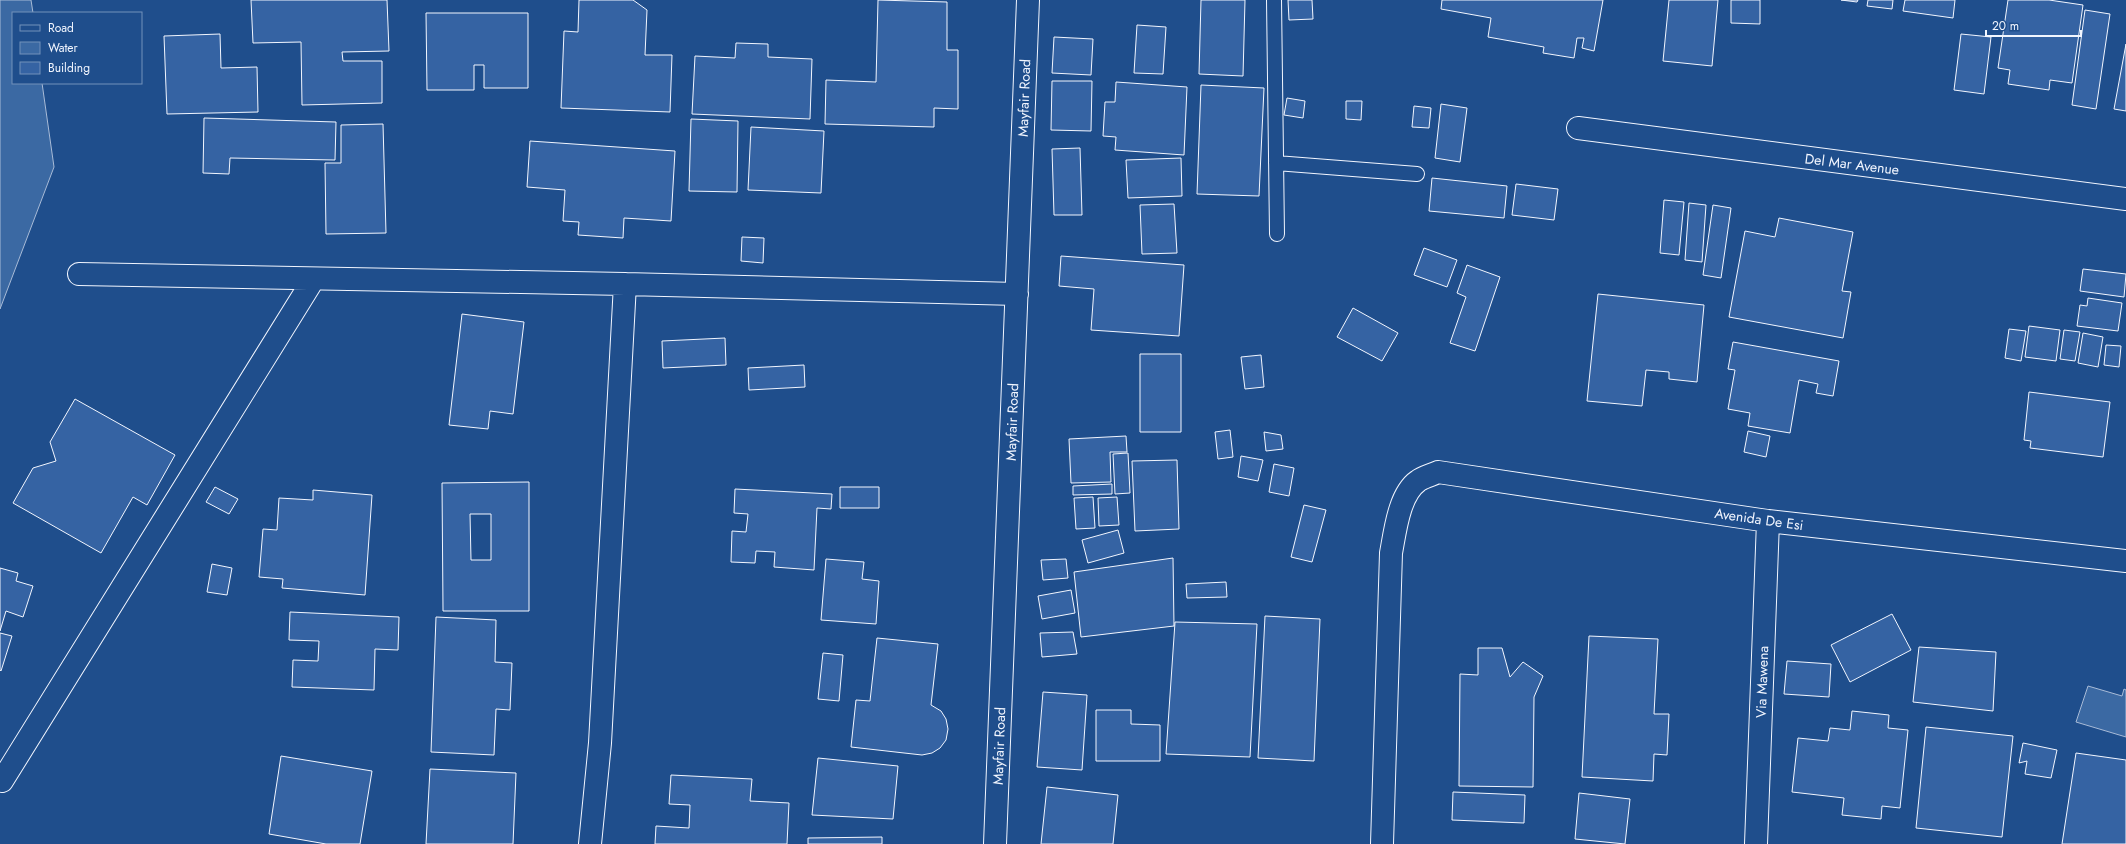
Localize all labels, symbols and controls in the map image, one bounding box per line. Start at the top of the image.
legend [12,12,142,84]
scale bar [1986,12,2081,38]
text: 20 m [1992,17,2019,35]
text: Road [48,19,74,37]
text: Water [48,39,79,57]
text: Building [48,59,90,77]
street label: Mayfair Road [1013,59,1035,137]
street label: Del Mar Avenue [1804,148,1900,180]
street label: Mayfair Road [1001,383,1023,461]
street label: Avenida De Esi [1713,503,1805,535]
street label: Via Mawena [1751,645,1773,719]
street label: Mayfair Road [988,707,1010,785]

